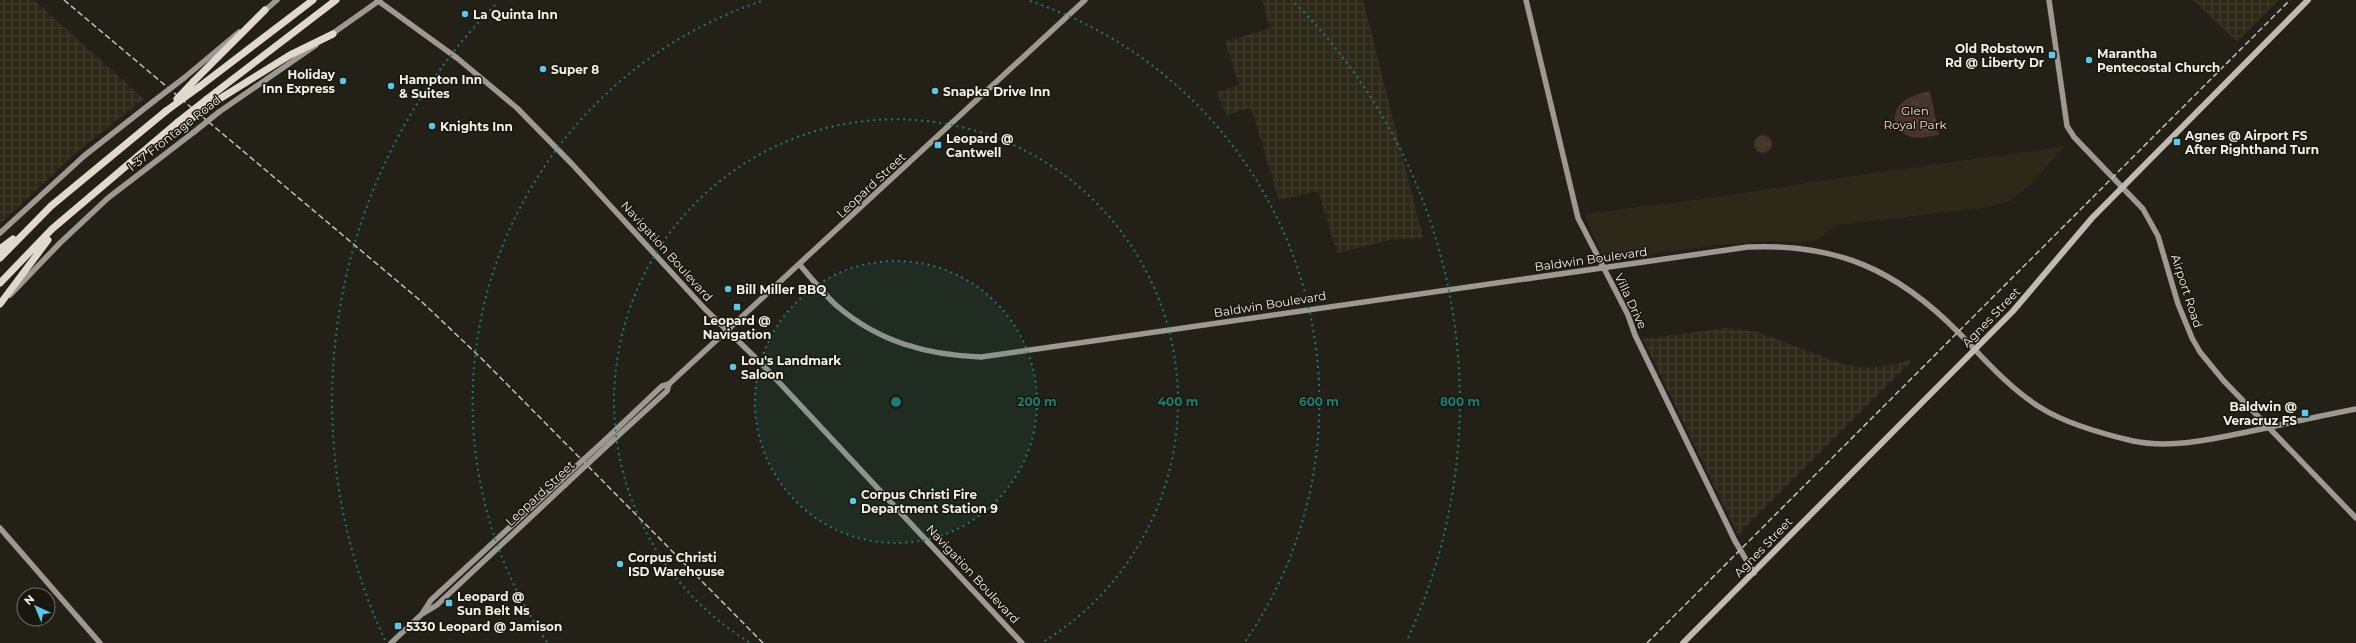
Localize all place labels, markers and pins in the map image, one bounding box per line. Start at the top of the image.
place label: La Quinta Inn [473,7,558,22]
marker: La Quinta Inn [460,9,470,19]
place label: Old Robstown Rd @ Liberty Dr [1945,41,2044,70]
place label: Marantha Pentecostal Church [2097,46,2220,75]
marker: Old Robstown Rd @ Liberty Dr [2047,50,2057,60]
marker: Marantha Pentecostal Church [2084,55,2094,65]
place label: Super 8 [551,62,599,77]
marker: Super 8 [538,64,548,74]
place label: Holiday Inn Express [262,67,336,96]
place label: Hampton Inn & Suites [399,72,482,101]
marker: Holiday Inn Express [338,76,348,86]
marker: Hampton Inn & Suites [386,81,396,91]
place label: Snapka Drive Inn [943,84,1050,99]
marker: Snapka Drive Inn [930,86,940,96]
place label: Knights Inn [440,119,513,134]
marker: Knights Inn [427,121,437,131]
place label: Agnes @ Airport FS After Righthand Turn [2184,128,2319,157]
place label: Leopard @ Cantwell [946,131,1013,160]
marker: Agnes @ Airport FS After Righthand Turn [2172,137,2182,147]
marker: Leopard @ Cantwell [933,140,943,150]
place label: Bill Miller BBQ [736,282,827,297]
marker: Bill Miller BBQ [723,284,733,294]
marker: Leopard @ Navigation [732,302,742,312]
place label: Leopard @ Navigation [703,313,771,342]
place label: Lou's Landmark Saloon [741,353,841,382]
marker: Lou's Landmark Saloon [728,362,738,372]
centre of rings [889,395,903,409]
place label: Baldwin @ Veracruz FS [2222,399,2297,428]
marker: Baldwin @ Veracruz FS [2300,408,2310,418]
place label: Corpus Christi Fire Department Station 9 [861,487,998,516]
marker: Corpus Christi Fire Department Station 9 [848,496,858,506]
place label: Corpus Christi ISD Warehouse [628,550,725,579]
marker: Corpus Christi ISD Warehouse [615,559,625,569]
place label: Leopard @ Sun Belt Ns [457,589,530,618]
marker: Leopard @ Sun Belt Ns [444,598,454,608]
place label: 5330 Leopard @ Jamison [406,619,562,634]
marker: 5330 Leopard @ Jamison [393,621,403,631]

